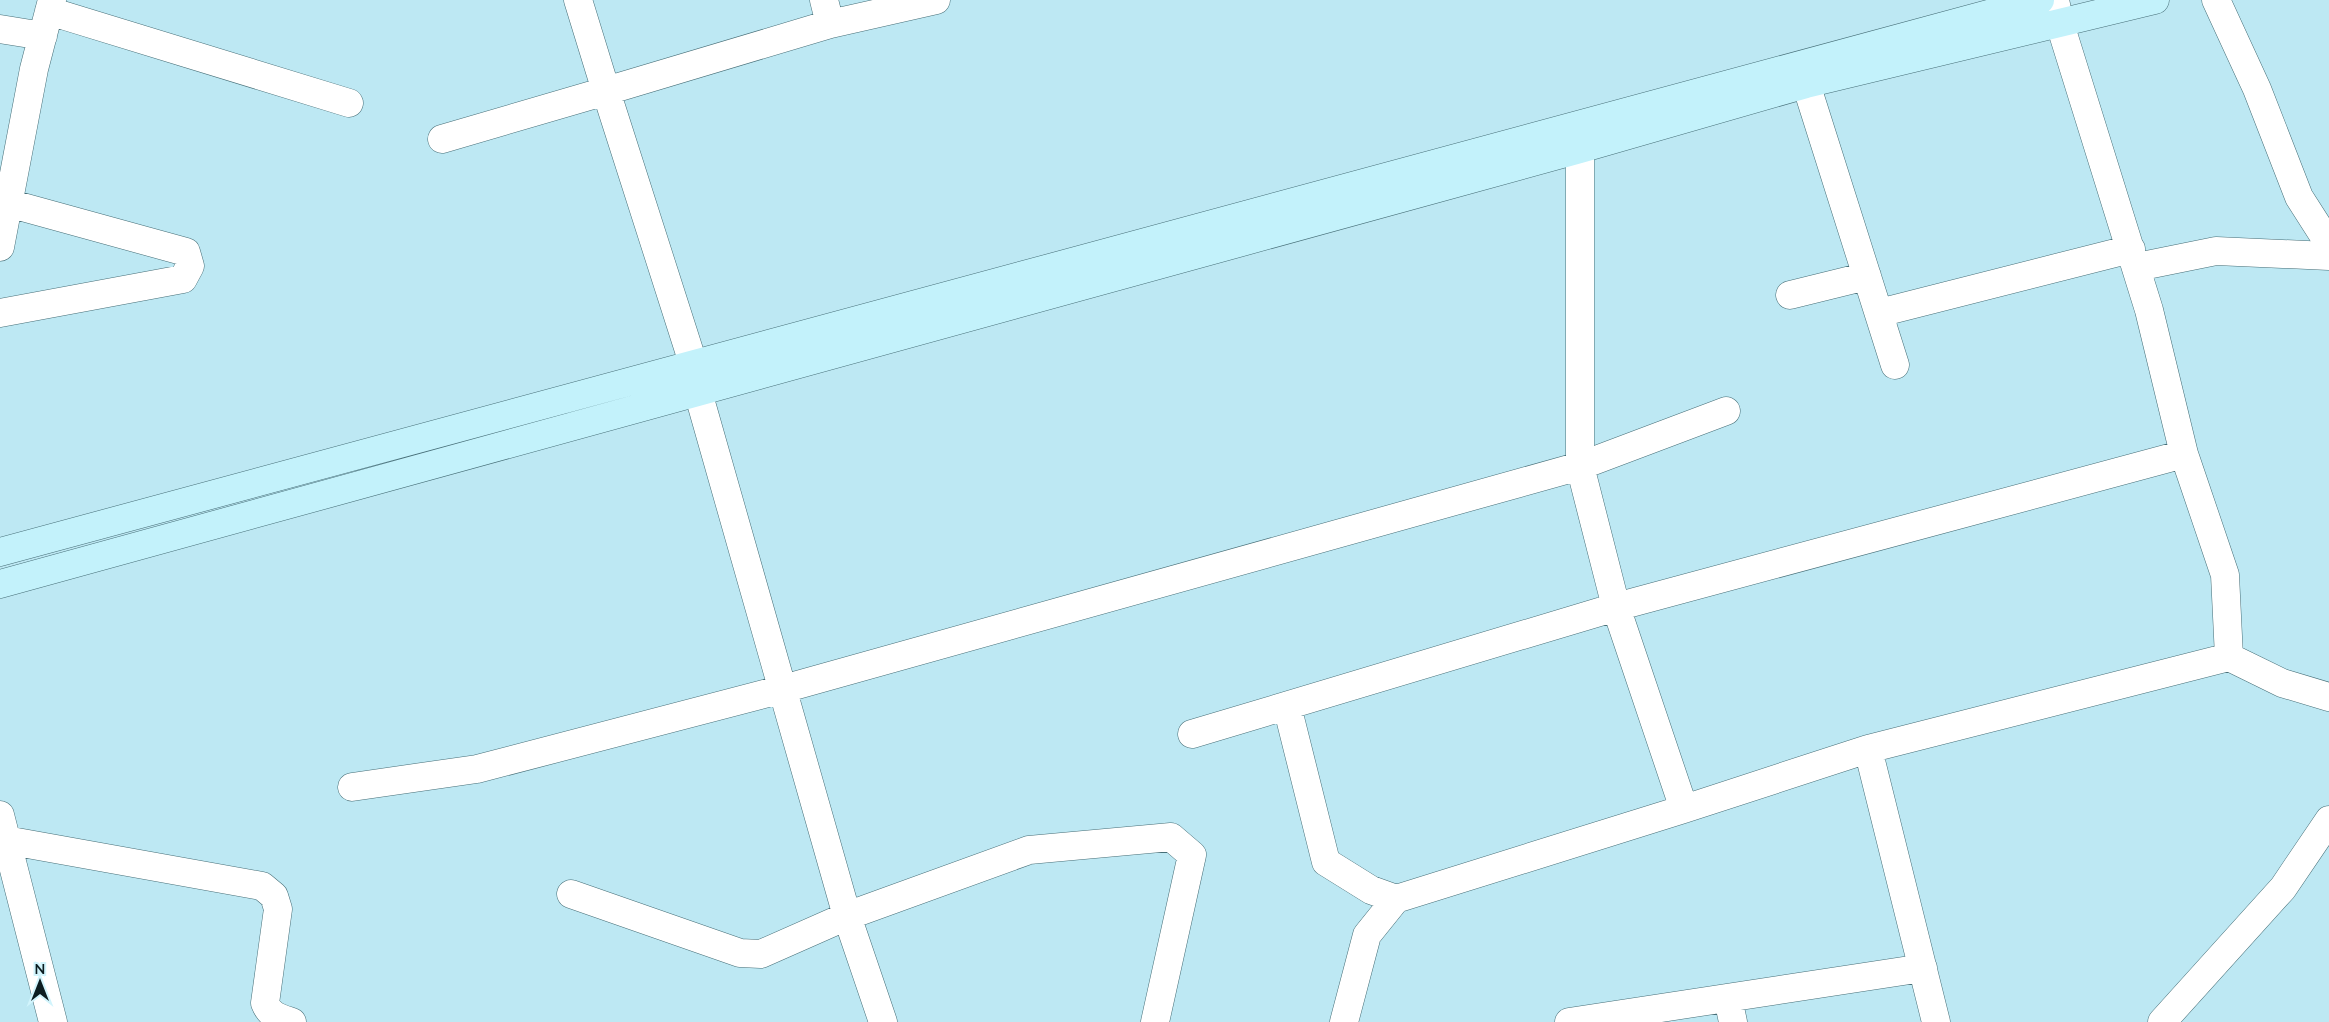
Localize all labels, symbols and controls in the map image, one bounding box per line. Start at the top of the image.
north arrow [15,957,65,1007]
text: N [35,960,45,977]

